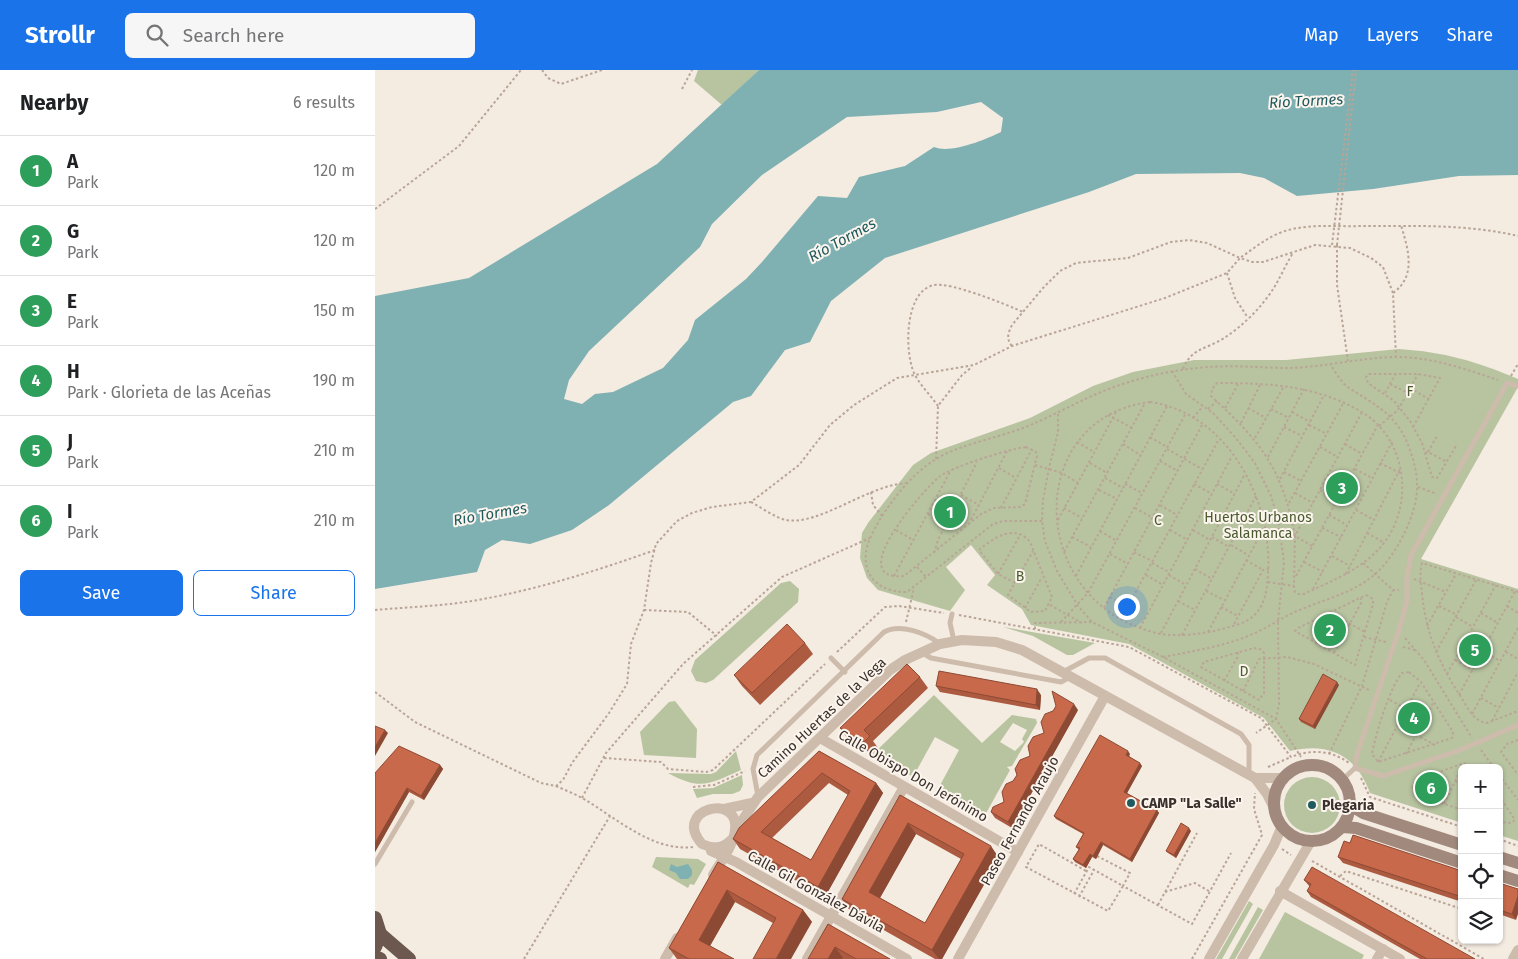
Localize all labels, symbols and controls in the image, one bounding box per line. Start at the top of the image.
search box [125,13,475,58]
text: Strollr [25,21,95,49]
icon: search [143,21,171,49]
text: Search here [183,24,284,47]
text: Map [1304,24,1339,46]
text: Layers [1367,24,1419,46]
text: Share [1447,24,1493,46]
text: Nearby [20,90,88,116]
water label: Río Tormes [1268,90,1344,112]
text: 6 results [293,93,355,112]
text: A [67,150,78,173]
text: 1 [32,161,40,180]
text: 120 m [313,161,355,180]
text: Park [67,173,99,192]
water label: Río Tormes [805,214,879,266]
text: G [67,220,79,243]
text: 2 [32,231,40,250]
text: 120 m [313,231,355,250]
text: Park [67,243,99,262]
text: E [67,290,77,313]
text: 3 [32,301,40,320]
text: 150 m [313,301,355,320]
text: Park [67,313,99,332]
text: H [67,360,80,383]
text: 4 [31,371,41,390]
text: 190 m [313,371,355,390]
text: Park · Glorieta de las Aceñas [67,383,271,402]
park label: F [1407,383,1414,400]
text: J [67,430,73,453]
text: 5 [32,441,40,460]
text: 210 m [314,441,355,460]
text: Park [67,453,99,472]
pin: 3 [1326,469,1358,507]
pin: 1 [934,493,966,531]
water label: Río Tormes [452,499,528,529]
text: I [67,500,73,523]
park label: Huertos Urbanos Salamanca [1204,509,1312,542]
text: 6 [31,511,41,530]
text: 210 m [314,511,355,530]
park label: C [1154,512,1162,529]
text: Park [67,523,99,542]
park label: B [1016,568,1024,585]
button: Save [20,570,183,616]
button: Share [193,570,355,616]
your location [1114,594,1140,620]
pin: 2 [1314,611,1346,649]
pin: 5 [1459,631,1491,669]
street label: Camino Huertas de la Vega [754,654,890,782]
park label: D [1239,663,1249,680]
pin: 4 [1398,699,1430,737]
street label: Calle Obispo Don Jerónimo [835,726,991,826]
street label: Paseo Fernando Araujo [977,753,1063,889]
map controls [1458,764,1503,944]
button: + [1458,764,1503,809]
pin: 6 [1415,769,1447,807]
place label: CAMP "La Salle" [1141,795,1242,812]
marker: CAMP "La Salle" [1125,797,1137,809]
place label: Plegaria [1322,797,1375,814]
marker: Plegaria [1306,799,1318,811]
button: − [1458,809,1503,854]
street label: Calle Gil González Dávila [745,847,887,937]
button: locate [1458,854,1503,899]
button: layers [1458,899,1503,944]

